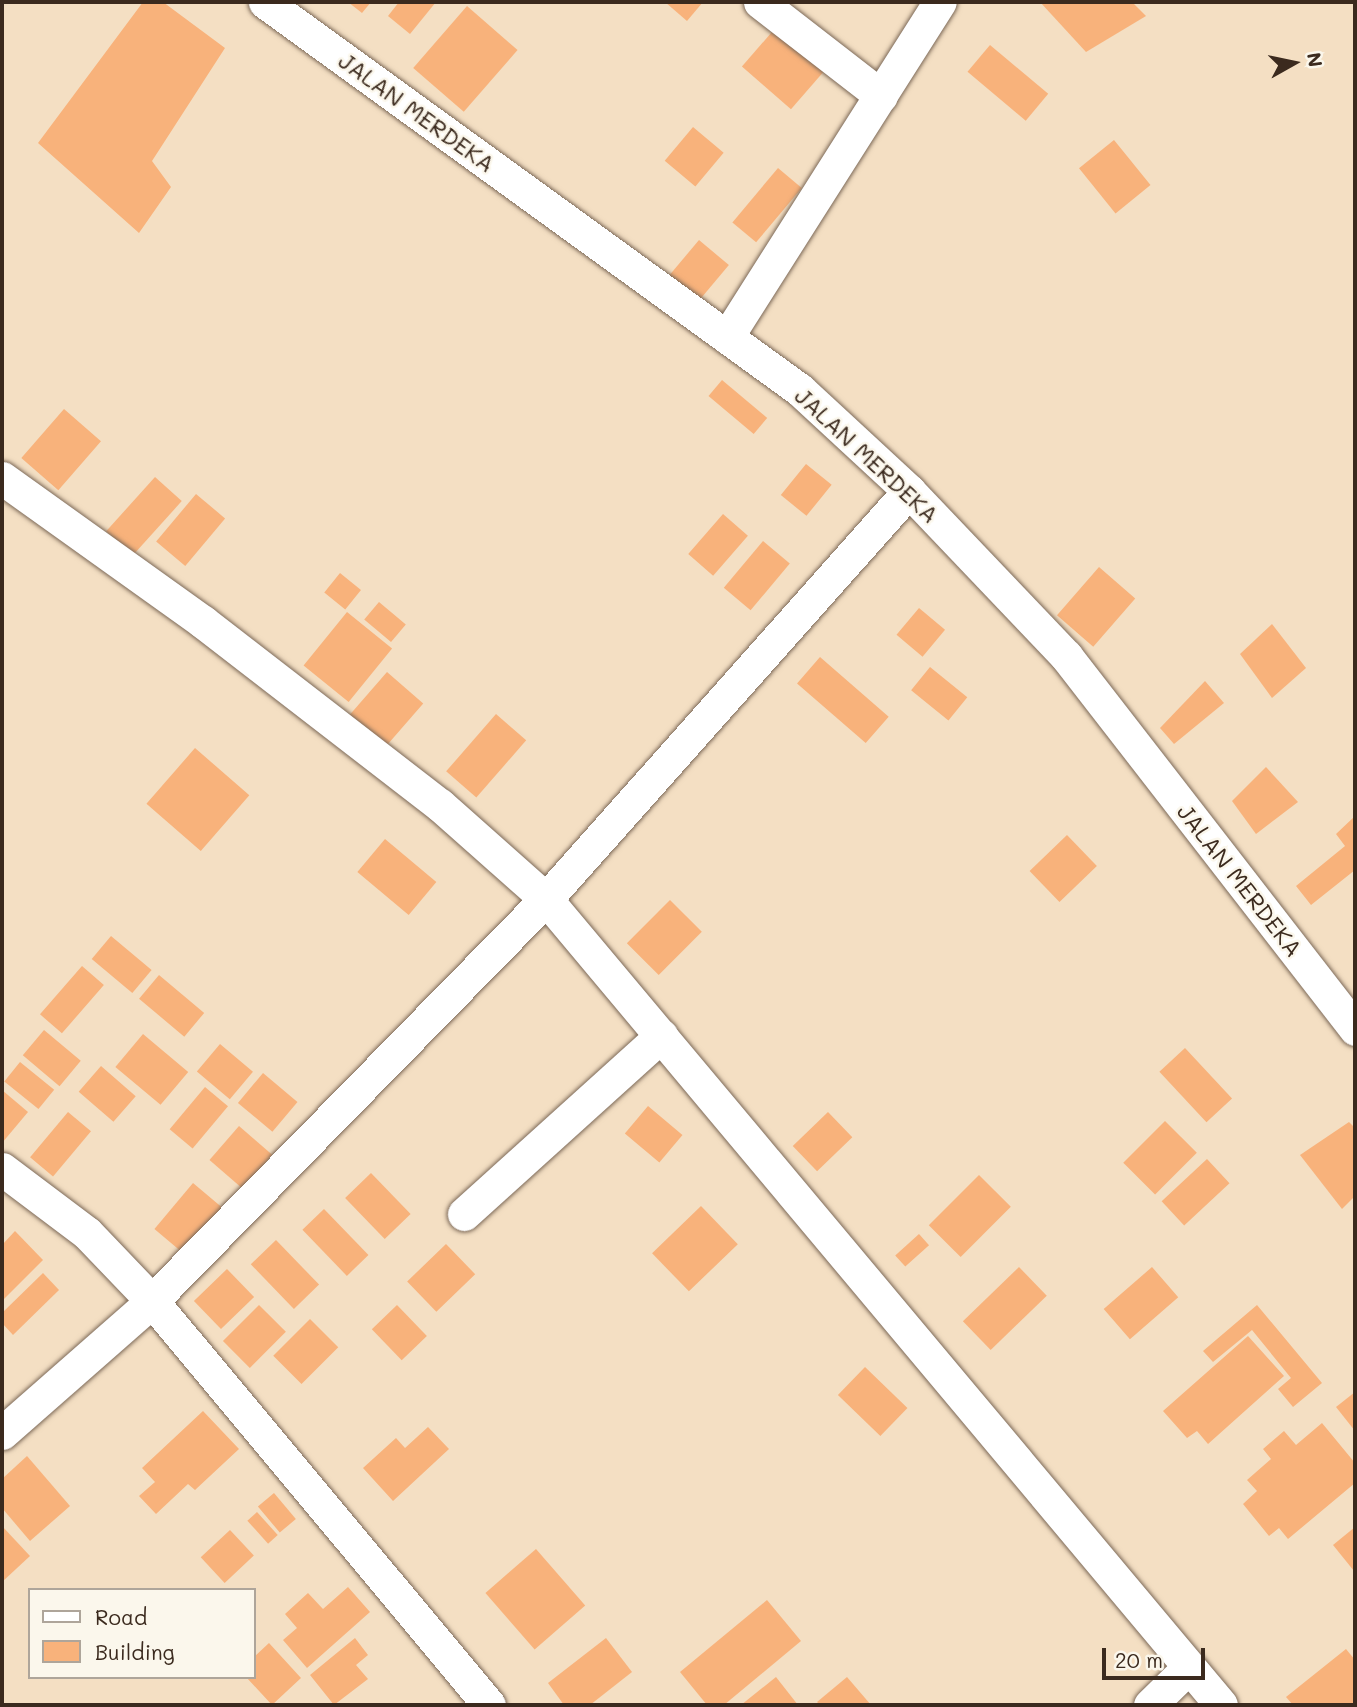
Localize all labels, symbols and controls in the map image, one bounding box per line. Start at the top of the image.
north arrow [1259,28,1329,98]
street label: JALAN MERDEKA [334,46,500,178]
text: N [1302,51,1329,69]
street label: JALAN MERDEKA [790,381,944,529]
street label: JALAN MERDEKA [1172,798,1308,962]
legend [28,1588,256,1679]
text: Road [95,1603,147,1630]
scale bar [1105,1634,1208,1678]
text: Building [95,1638,175,1665]
text: 20 m [1115,1646,1163,1673]

